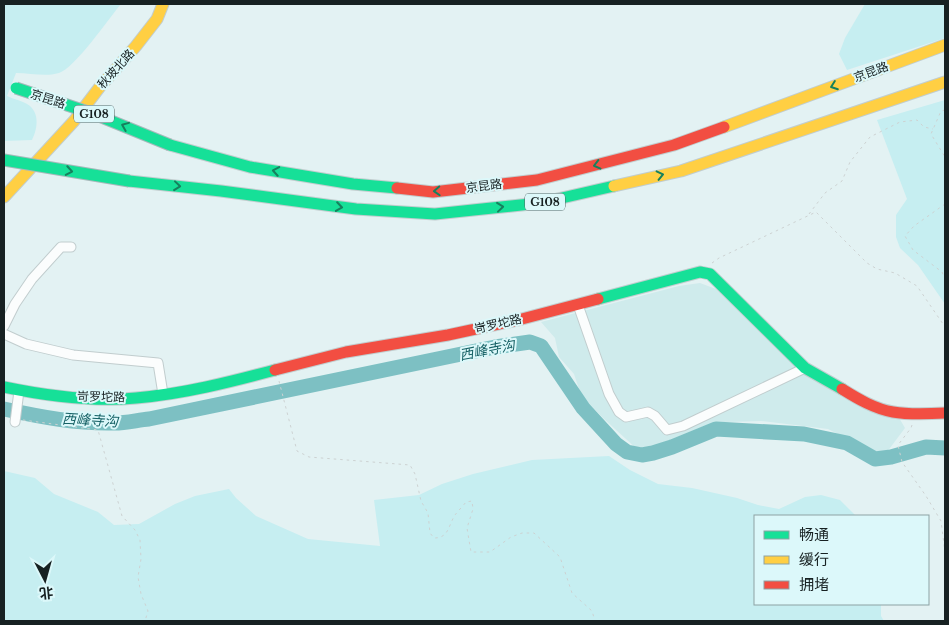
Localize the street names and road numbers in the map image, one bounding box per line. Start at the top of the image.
street label: 秋坡北路 [94,46,137,92]
street label: 京昆路 [851,58,890,85]
street label: 京昆路 [29,86,68,111]
road number: G108 [74,106,114,122]
street label: 京昆路 [465,176,503,195]
road number: G108 [525,193,565,210]
street label: 岢罗坨路 [473,311,523,336]
street label: 岢罗坨路 [77,389,125,404]

